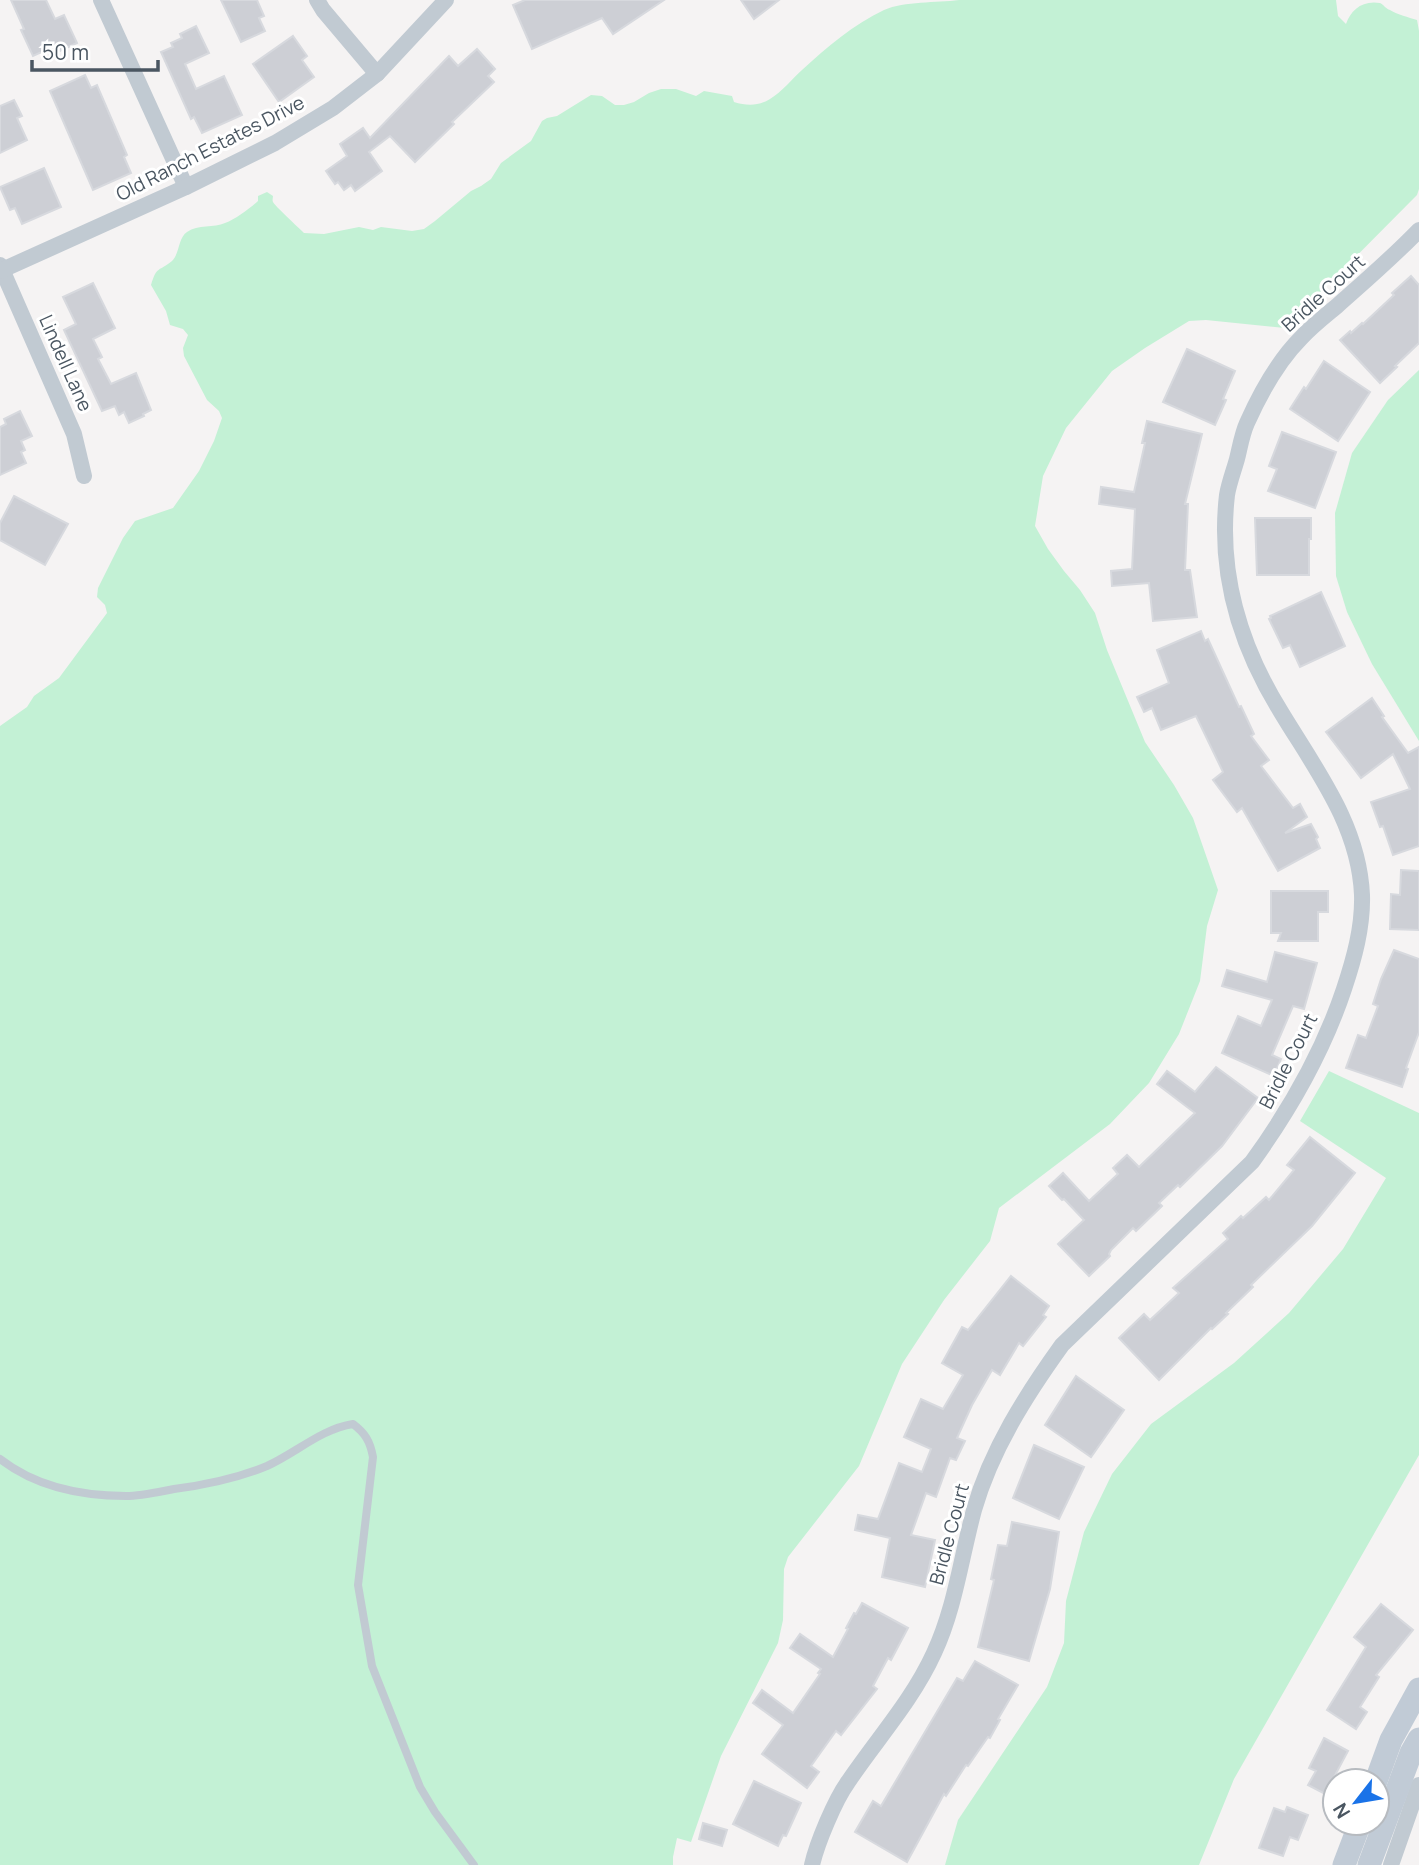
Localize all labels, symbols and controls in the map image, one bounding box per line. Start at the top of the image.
scale bar [32,28,158,72]
text: 50 m [42,38,89,66]
street label: Old Ranch Estates Drive [111,89,309,207]
street label: Bridle Court [1276,249,1370,337]
street label: Lindell Lane [33,311,99,415]
street label: Bridle Court [1253,1009,1323,1113]
street label: Bridle Court [923,1480,975,1588]
north arrow [1321,1767,1391,1837]
text: N [1327,1798,1356,1823]

